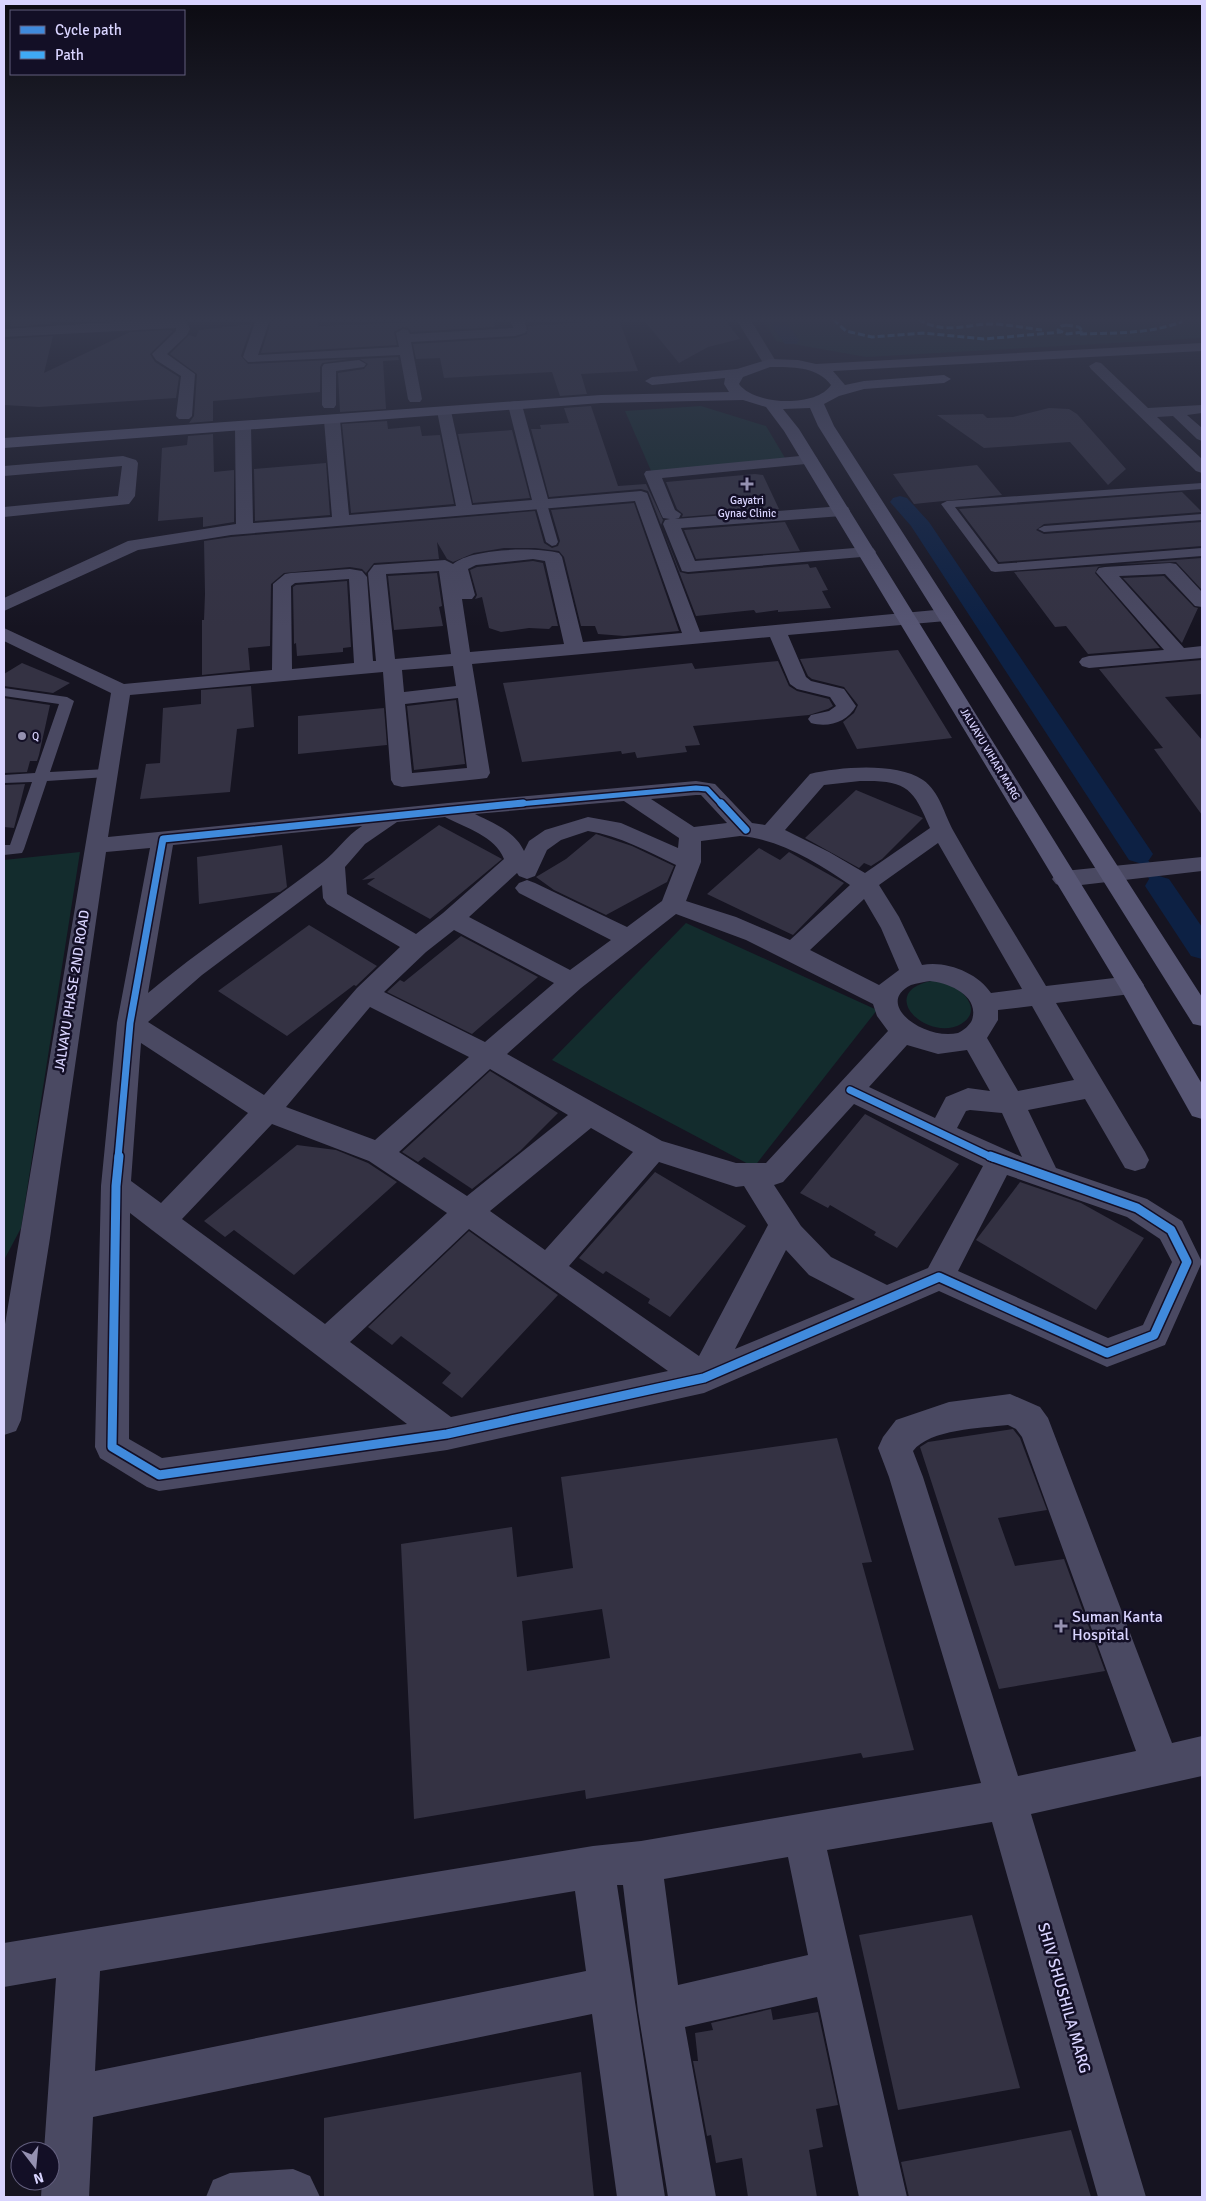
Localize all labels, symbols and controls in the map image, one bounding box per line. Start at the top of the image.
legend [10,10,185,75]
text: Cycle path [55,21,122,39]
text: Path [55,46,84,64]
marker: Gayatri Gynac Clinic [740,477,754,491]
place label: Gayatri Gynac Clinic [718,494,776,520]
street label: JALVAYU VIHAR MARG [957,706,1023,802]
marker: Q [16,730,28,742]
place label: Q [32,730,39,743]
street label: JALVAYU PHASE 2ND ROAD [51,909,93,1073]
place label: Suman Kanta Hospital [1072,1607,1163,1645]
marker: Suman Kanta Hospital [1054,1619,1068,1633]
street label: SHIV SHUSHILA MARG [1033,1920,1095,2076]
north arrow [10,2141,60,2191]
text: N [31,2169,45,2188]

